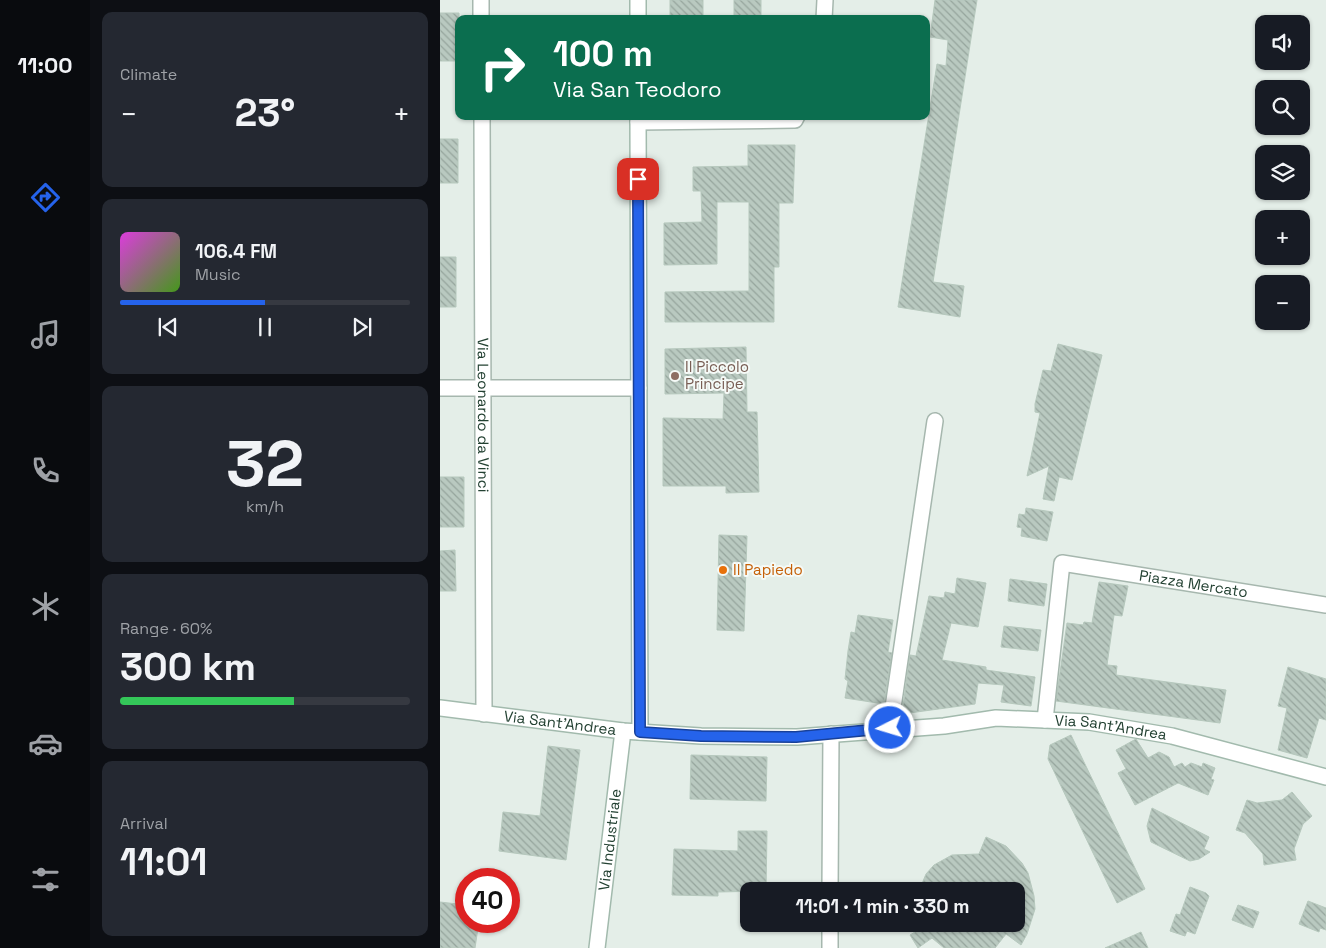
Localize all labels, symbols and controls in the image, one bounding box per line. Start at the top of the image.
map controls [1255,15,1310,330]
button: sound [1255,15,1310,70]
text: 100 m [553,32,653,76]
icon: right [470,35,535,100]
text: 11:00 [18,51,72,79]
text: Climate [120,64,177,85]
text: Via San Teodoro [553,75,722,103]
button: search [1255,80,1310,135]
text: 23° [235,89,295,137]
text: − [120,96,137,132]
text: + [393,96,410,132]
button: layers [1255,145,1310,200]
pin [617,158,659,200]
icon: arrive [624,165,652,193]
icon: directions [28,180,63,215]
button: + [1255,210,1310,265]
text: 106.4 FM [195,239,277,264]
text: Music [195,264,241,285]
button: − [1255,275,1310,330]
icon: previous [154,313,182,341]
icon: pause [251,313,279,341]
icon: next [348,313,376,341]
icon: music [28,317,63,352]
street label: Via Leonardo da Vinci [474,338,493,492]
place label: Il Piccolo Principe [685,357,749,393]
marker: Il Piccolo Principe [669,370,681,382]
text: 32 [226,422,304,505]
icon: phone [28,453,63,488]
text: km/h [246,496,284,517]
place label: Il Papiedo [733,560,803,579]
marker: Il Papiedo [717,564,729,576]
street label: Piazza Mercato [1138,565,1249,601]
icon: climate [28,589,63,624]
text: Range · 60% [120,618,212,639]
text: 300 km [120,643,256,691]
position arrow [863,701,915,753]
street label: Via Sant'Andrea [503,706,618,739]
street label: Via Sant'Andrea [1054,711,1169,744]
icon: car [28,726,63,761]
street label: Via Industriale [594,788,625,892]
text: Arrival [120,813,168,834]
text: 11:01 [120,838,207,886]
icon: filters [28,862,63,897]
speed limit sign: 40 [455,868,520,933]
text: 11:01 · 1 min · 330 m [795,894,970,919]

